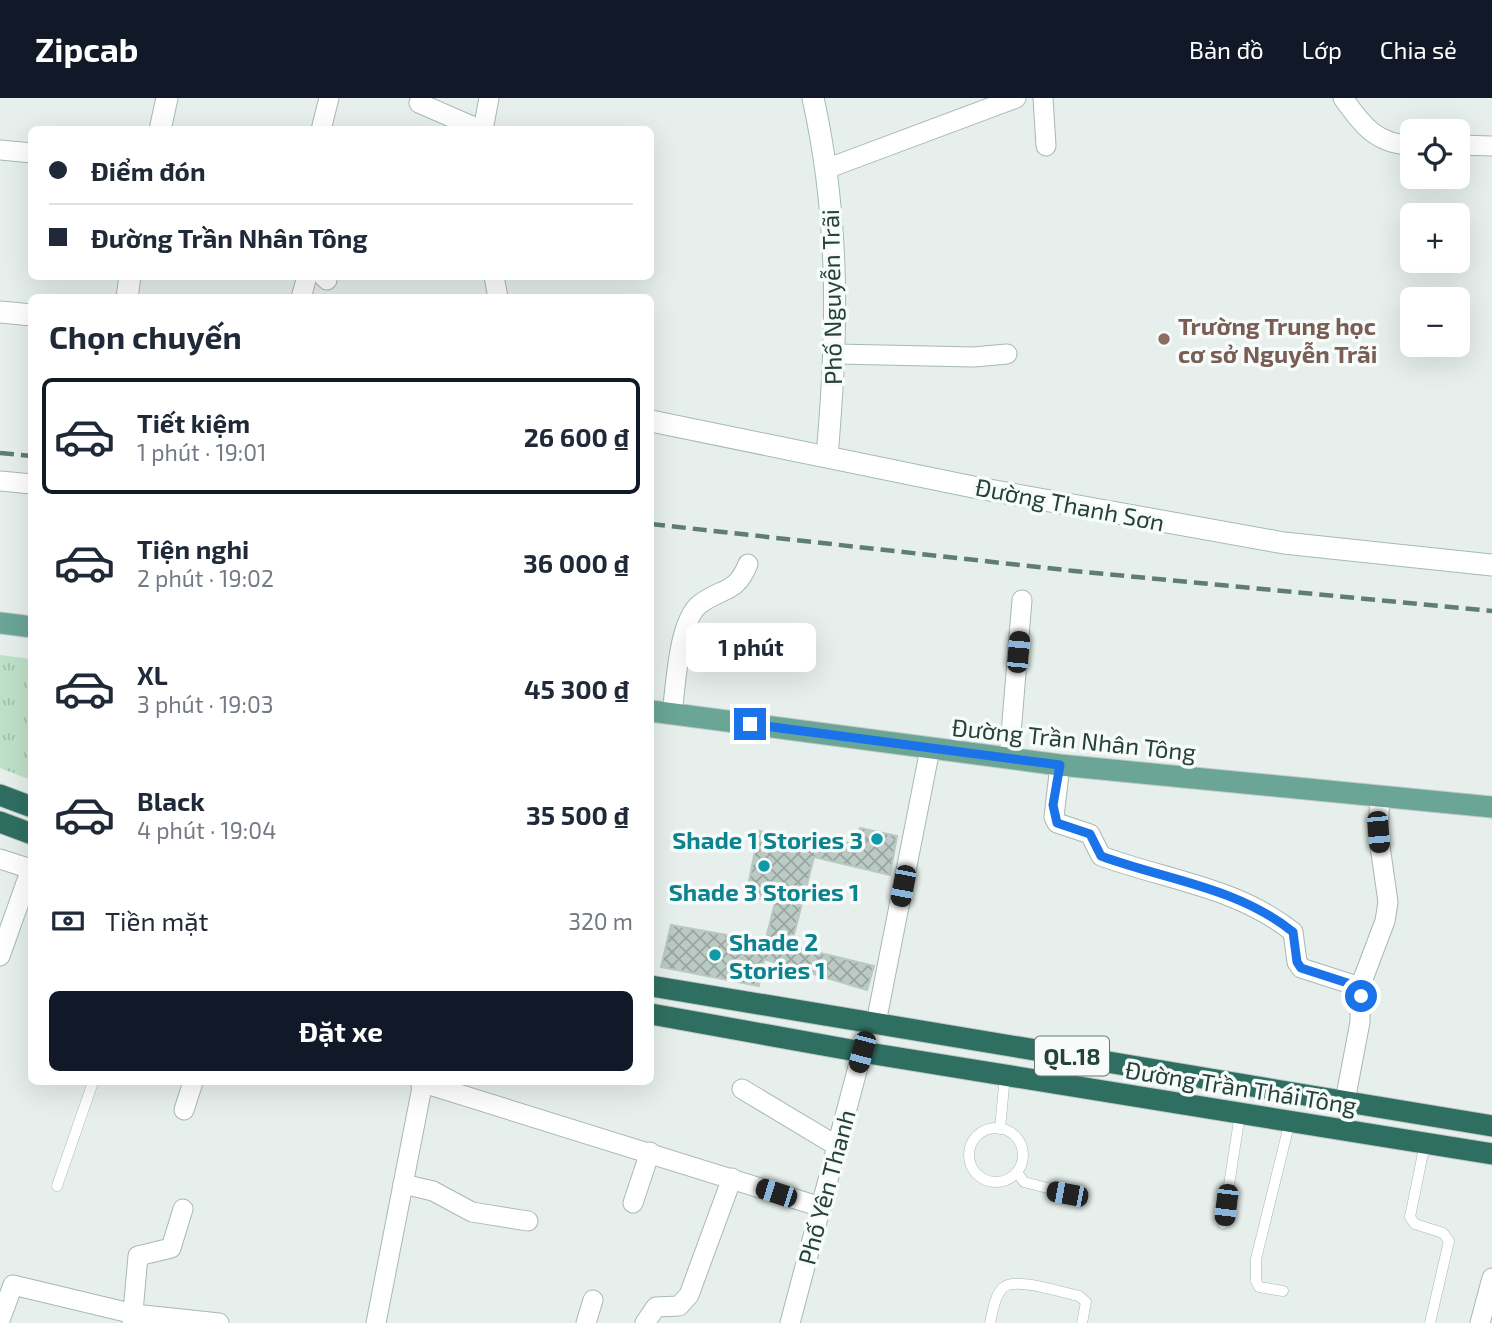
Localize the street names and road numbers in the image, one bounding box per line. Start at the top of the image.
street label: Phố Nguyễn Trãi [815,209,847,385]
street label: Đường Thanh Sơn [973,471,1167,537]
street label: Đường Trần Nhân Tông [951,712,1197,766]
road number: QL.18 [1035,1037,1109,1076]
street label: Đường Trần Thái Tông [1123,1054,1359,1120]
street label: Phố Yên Thanh [791,1106,861,1268]

